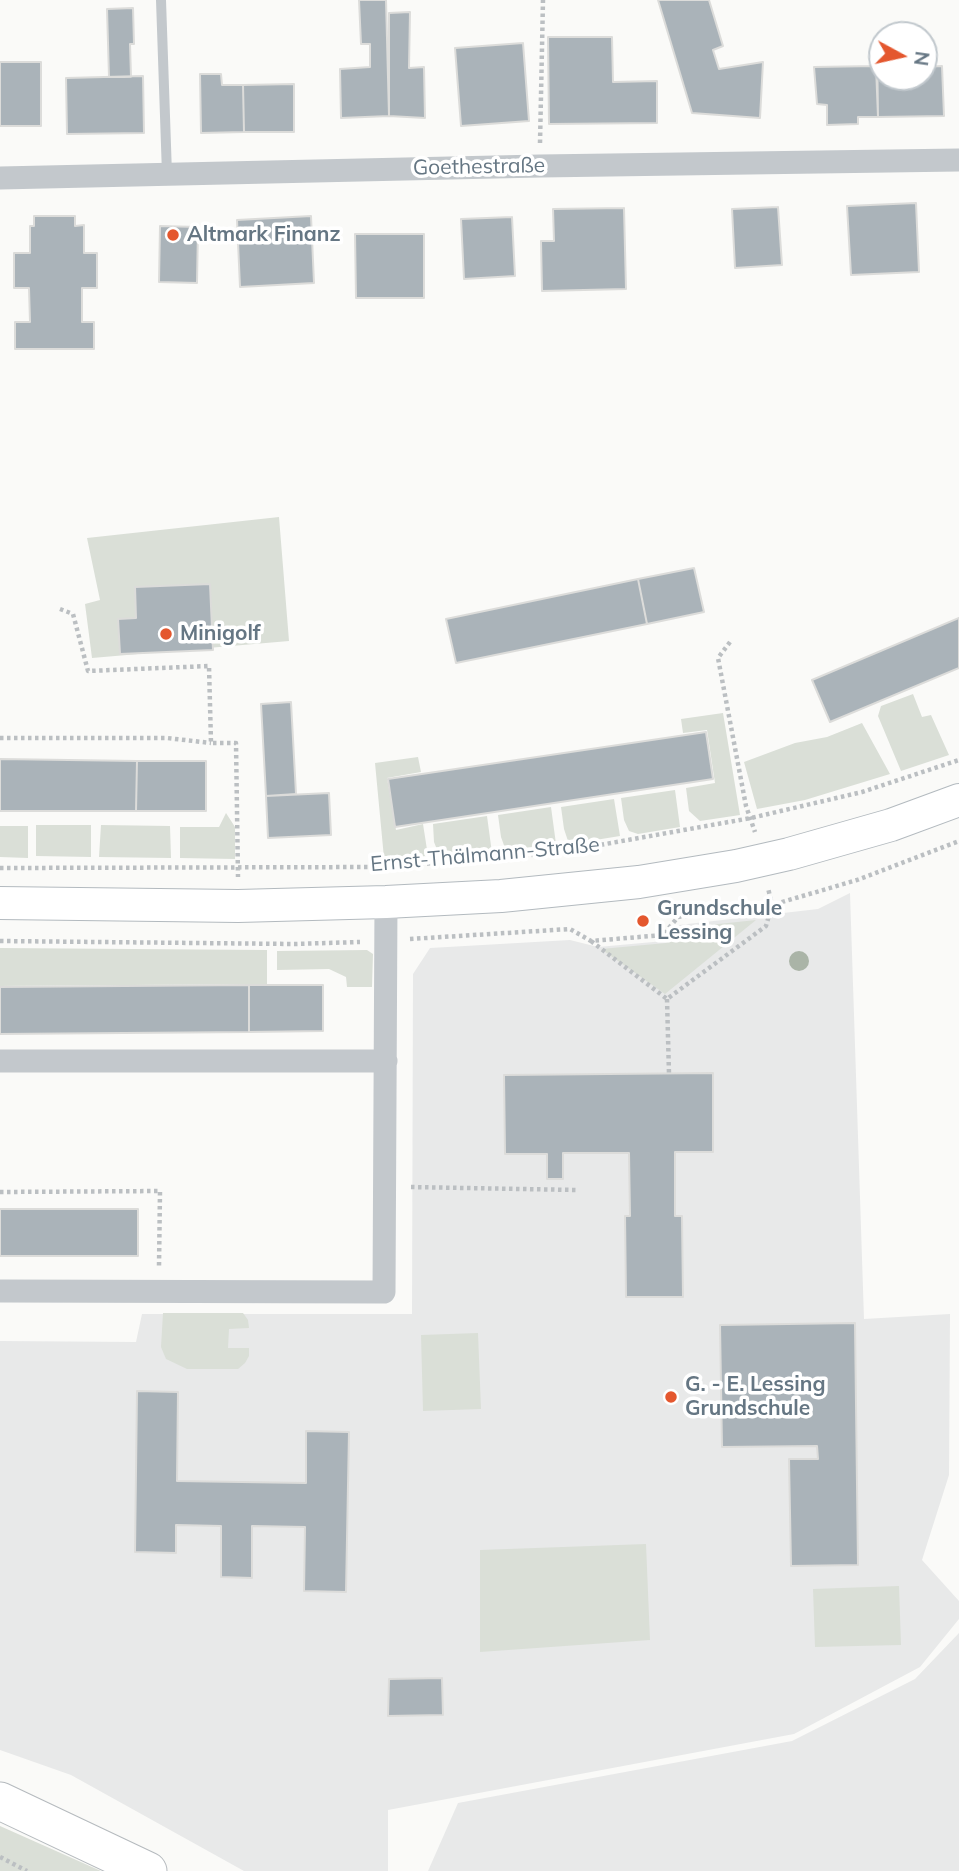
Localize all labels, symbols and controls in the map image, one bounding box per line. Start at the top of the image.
north arrow [868,21,938,91]
text: N [909,50,935,67]
street label: Goethestraße [413,153,545,181]
place label: Altmark Finanz [187,222,341,248]
marker: Altmark Finanz [165,227,181,243]
place label: Minigolf [180,621,261,647]
marker: Minigolf [158,626,174,642]
street label: Ernst-Thälmann-Straße [369,832,601,878]
place label: Grundschule Lessing [657,896,782,946]
marker: Grundschule Lessing [635,913,651,929]
place label: G. - E. Lessing Grundschule [685,1372,826,1422]
marker: G. - E. Lessing Grundschule [663,1389,679,1405]

